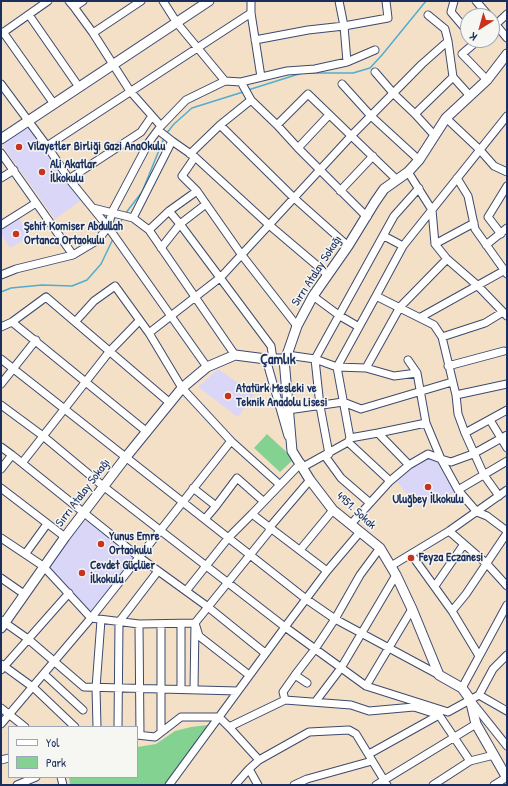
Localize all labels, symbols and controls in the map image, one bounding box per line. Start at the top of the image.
north arrow [460,8,500,48]
text: K [467,29,480,44]
place label: Vilayetler Birliği Gazi AnaOkulu [27,140,165,154]
marker: Vilayetler Birliği Gazi AnaOkulu [14,142,24,152]
place label: Ali Akatlar İlkokulu [50,158,97,186]
marker: Ali Akatlar İlkokulu [37,167,47,177]
place label: Şehit Komiser Abdullah Ortanca Ortaokulu [24,220,123,248]
marker: Şehit Komiser Abdullah Ortanca Ortaokulu [11,229,21,239]
street label: Sırrı Atalay Sokağı [289,233,345,309]
district label: Çamlık [260,352,296,368]
place label: Atatürk Mesleki ve Teknik Anadolu Lisesi [236,382,327,410]
marker: Atatürk Mesleki ve Teknik Anadolu Lisesi [223,391,233,401]
street label: Sırrı Atalay Sokağı [53,456,113,530]
marker: Uluğbey İlkokulu [423,482,433,492]
street label: 4951. Sokak [333,489,379,533]
place label: Uluğbey İlkokulu [392,493,464,507]
place label: Yunus Emre Ortaokulu [109,530,160,558]
marker: Yunus Emre Ortaokulu [96,539,106,549]
place label: Feyza Eczanesi [419,551,483,565]
marker: Feyza Eczanesi [406,553,416,563]
place label: Cevdet Güçlüer İlkokulu [90,559,155,587]
marker: Cevdet Güçlüer İlkokulu [77,568,87,578]
legend [8,726,138,778]
text: Yol [46,734,59,751]
text: Park [46,754,66,771]

